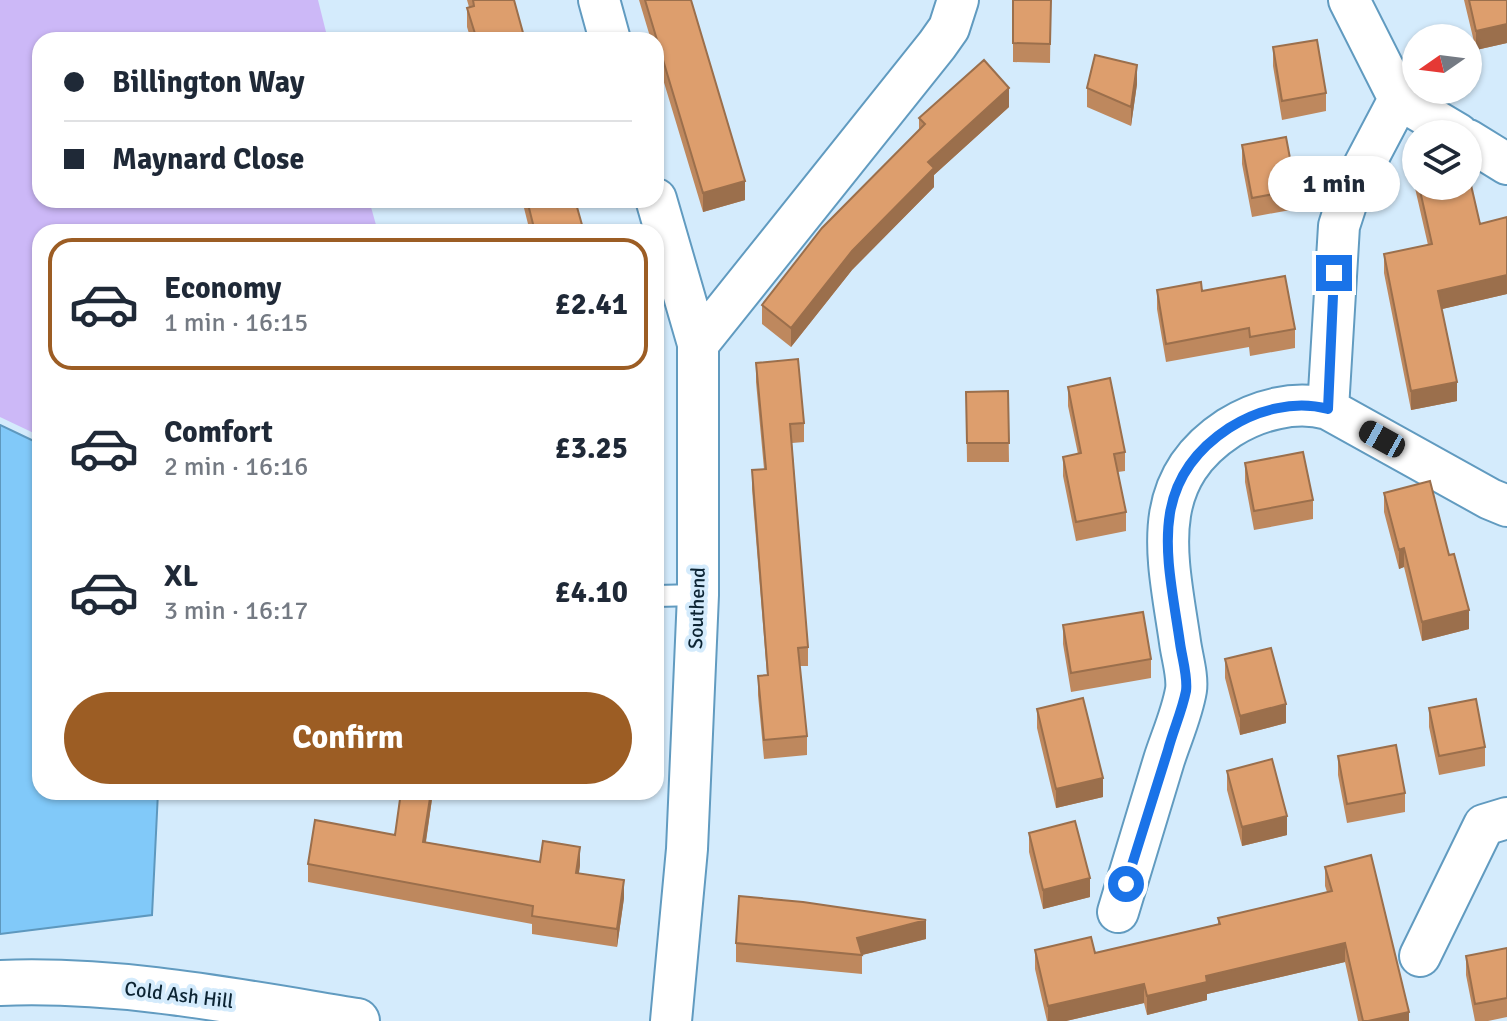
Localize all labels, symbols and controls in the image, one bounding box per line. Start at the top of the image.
north arrow [1402,24,1482,104]
map controls [1402,24,1482,200]
text: Billington Way [112,64,305,101]
button: layers [1402,120,1482,200]
text: Maynard Close [112,141,304,178]
callout: 1 min [1268,157,1400,213]
text: 1 min [1303,168,1365,200]
route end [1316,255,1352,291]
icon: car [68,268,140,340]
text: Economy [164,270,281,307]
text: £2.41 [555,286,628,323]
text: 1 min · 16:15 [164,307,308,339]
icon: car [68,412,140,484]
text: Comfort [164,414,273,451]
car [1355,417,1409,461]
text: £3.25 [555,430,628,467]
text: 2 min · 16:16 [164,451,308,483]
icon: car [68,556,140,628]
text: XL [164,558,198,595]
street label: Southend [683,567,711,649]
text: £4.10 [555,574,628,611]
text: 3 min · 16:17 [164,595,308,627]
button: Confirm [64,692,632,784]
route start [1108,866,1144,902]
street label: Cold Ash Hill [123,976,235,1014]

